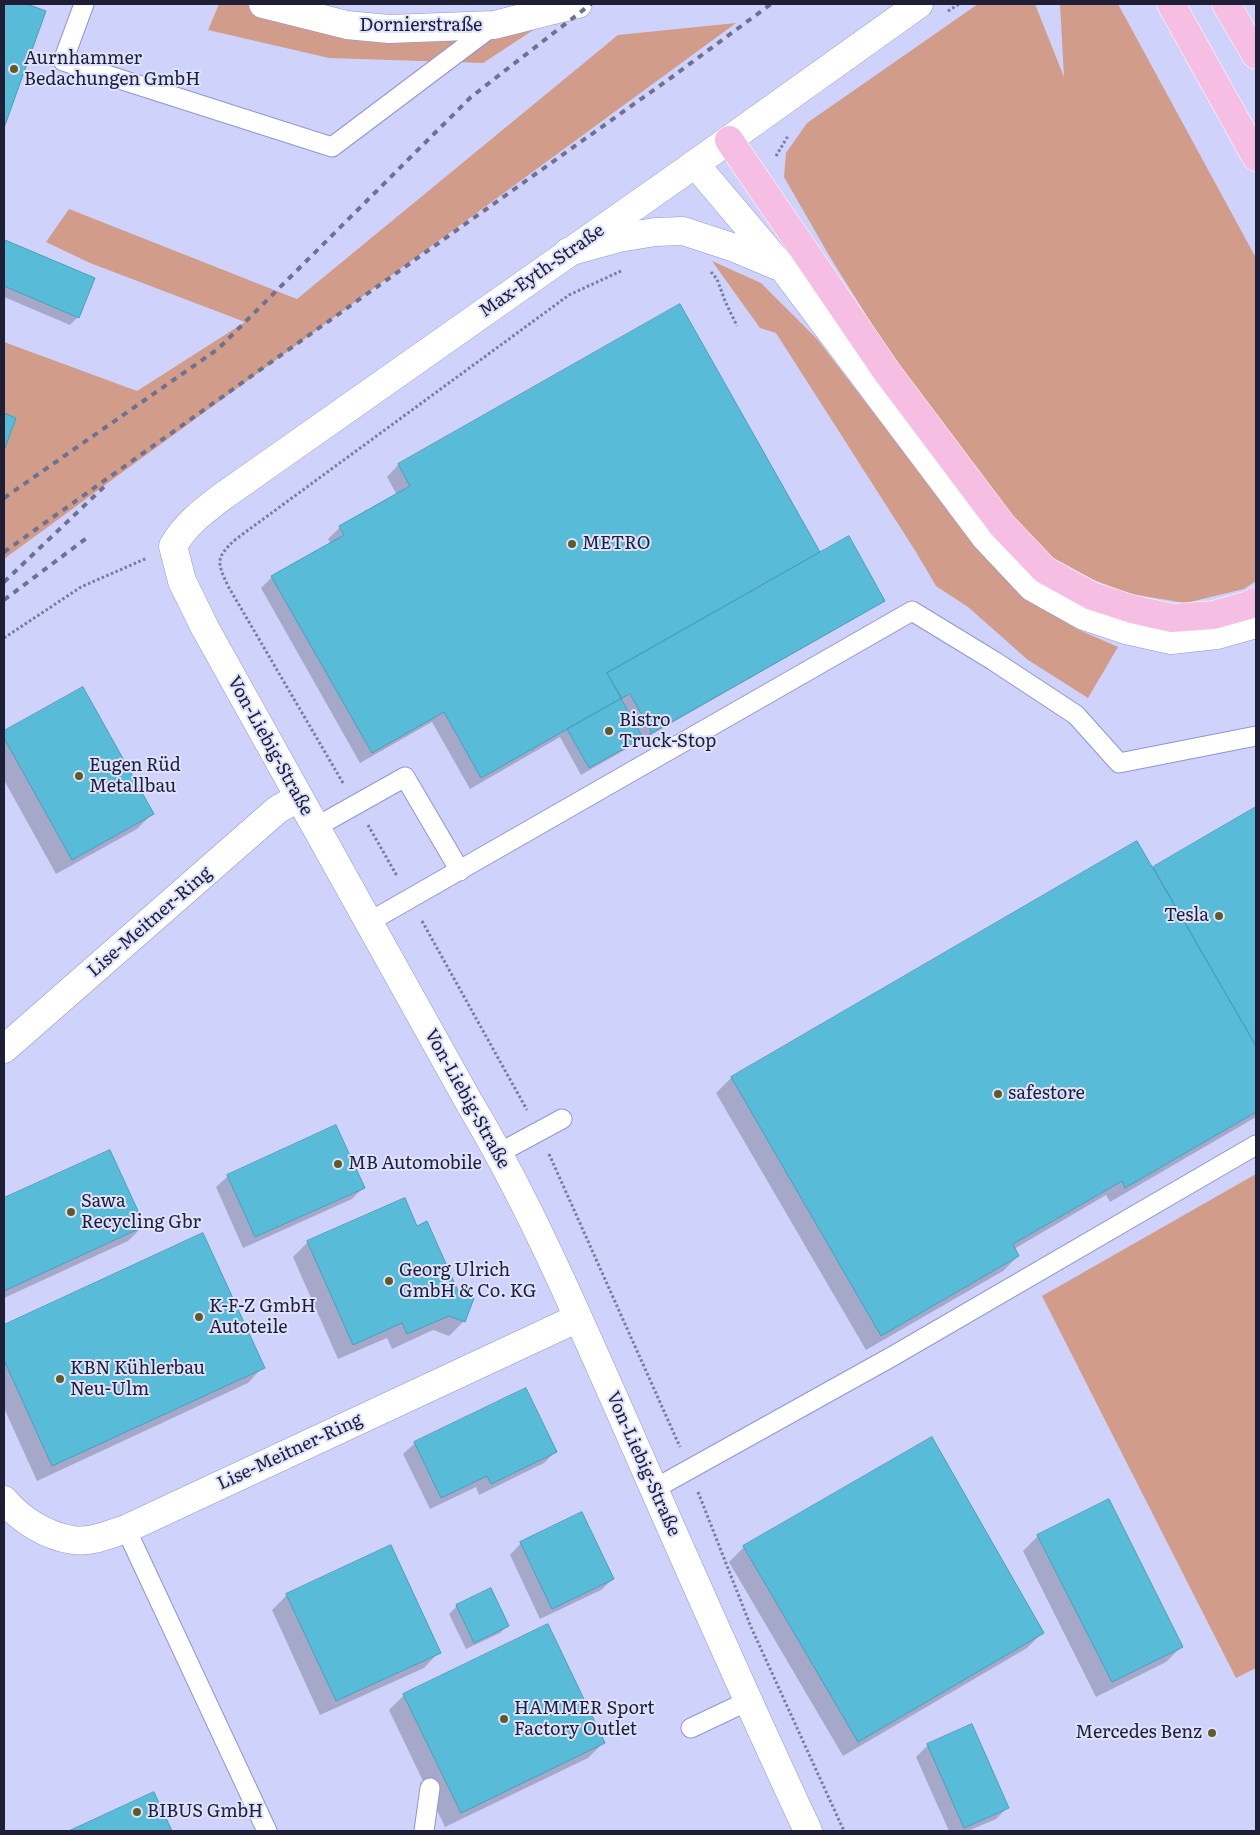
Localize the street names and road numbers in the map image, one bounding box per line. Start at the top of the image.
street label: Dornierstraße [360,15,482,37]
street label: Max-Eyth-Straße [475,220,609,322]
street label: Von-Liebig-Straße [223,672,317,820]
street label: Lise-Meitner-Ring [83,862,217,982]
street label: Von-Liebig-Straße [420,1025,514,1173]
street label: Von-Liebig-Straße [601,1388,685,1540]
street label: Lise-Meitner-Ring [214,1409,366,1495]

